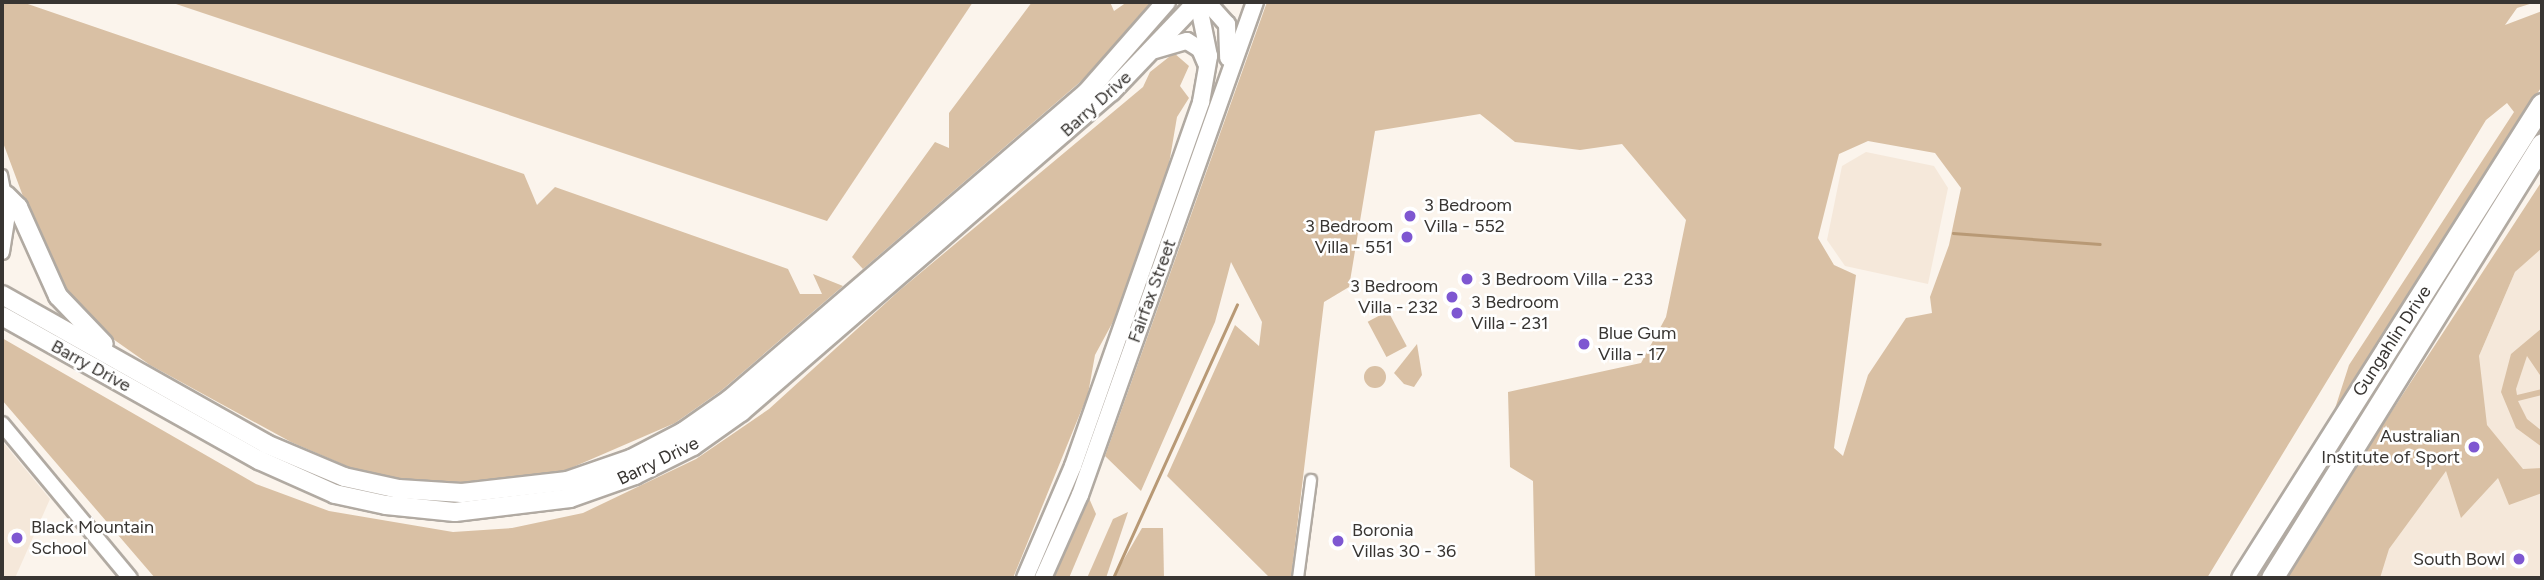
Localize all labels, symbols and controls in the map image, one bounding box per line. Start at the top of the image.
street label: Barry Drive [1056,67,1136,141]
place label: 3 Bedroom Villa - 552 [1424,195,1512,238]
marker: 3 Bedroom Villa - 552 [1402,208,1418,224]
place label: 3 Bedroom Villa - 551 [1305,216,1393,258]
marker: 3 Bedroom Villa - 551 [1399,229,1415,245]
street label: Fairfax Street [1123,236,1181,346]
place label: 3 Bedroom Villa - 233 [1481,268,1653,290]
marker: 3 Bedroom Villa - 233 [1459,271,1475,287]
place label: 3 Bedroom Villa - 232 [1350,276,1438,318]
street label: Gungahlin Drive [2348,282,2436,400]
marker: 3 Bedroom Villa - 232 [1444,289,1460,305]
place label: 3 Bedroom Villa - 231 [1471,292,1559,334]
marker: 3 Bedroom Villa - 231 [1449,305,1465,321]
place label: Blue Gum Villa - 17 [1598,323,1676,366]
street label: Barry Drive [47,335,135,397]
marker: Blue Gum Villa - 17 [1576,336,1592,352]
place label: Australian Institute of Sport [2321,426,2460,468]
street label: Barry Drive [614,432,702,490]
marker: Australian Institute of Sport [2466,439,2482,455]
place label: Black Mountain School [31,517,154,560]
place label: Boronia Villas 30 - 36 [1352,520,1456,562]
marker: Black Mountain School [9,530,25,546]
marker: Boronia Villas 30 - 36 [1330,533,1346,549]
place label: South Bowl [2413,548,2505,570]
marker: South Bowl [2511,551,2527,567]

